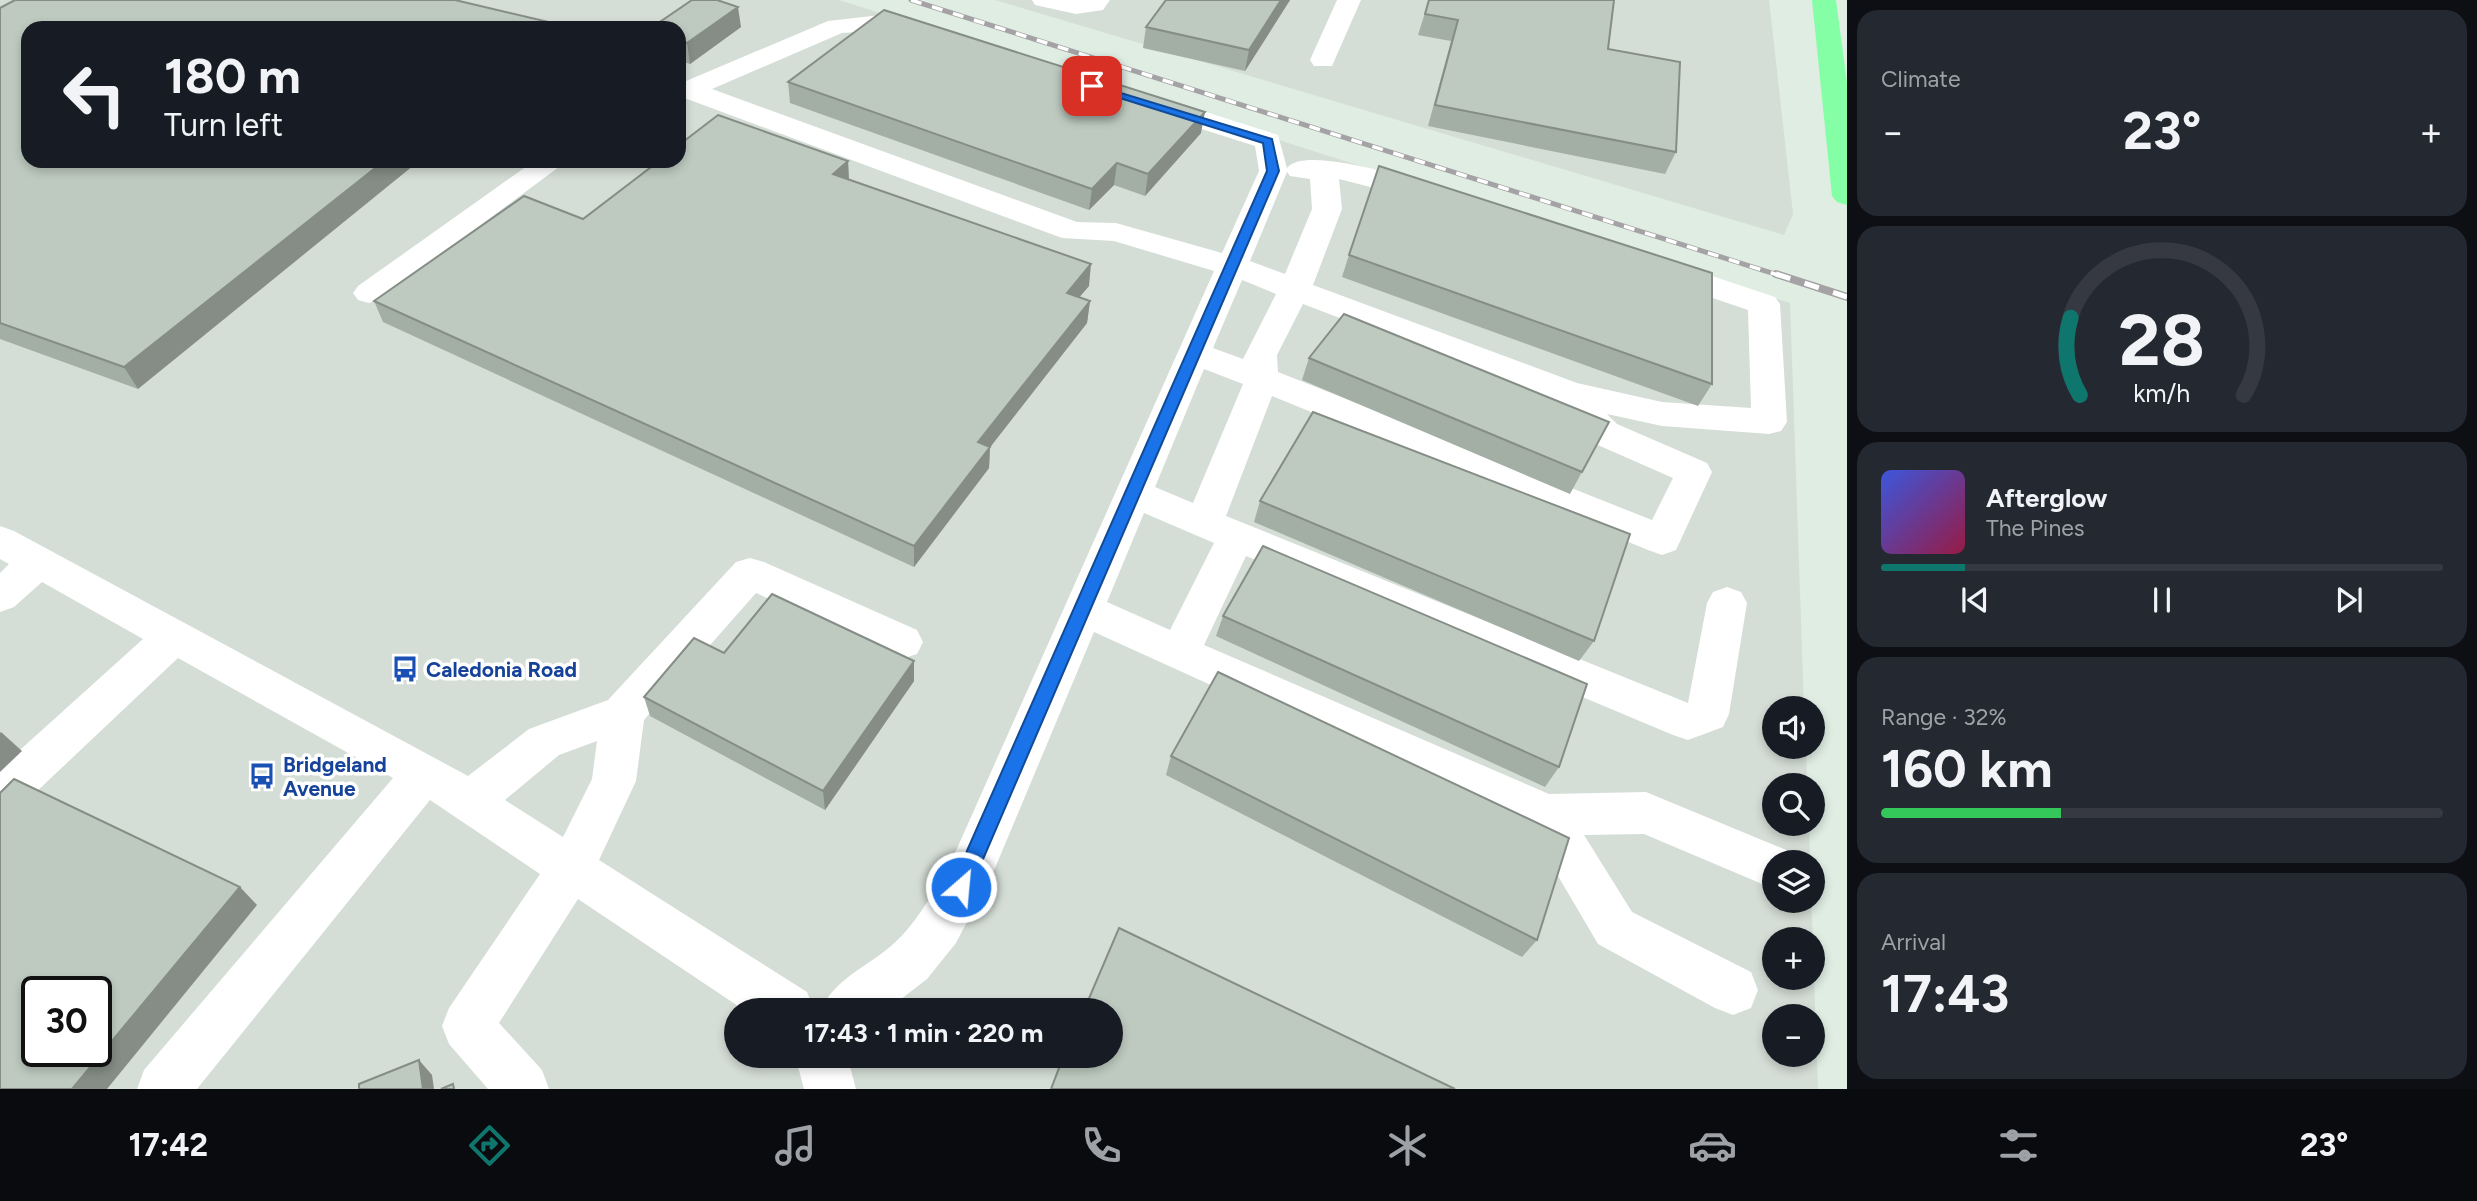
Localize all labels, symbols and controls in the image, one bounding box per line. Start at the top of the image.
text: 180 m [164,46,301,105]
icon: left [49,49,140,140]
pin [1062,56,1122,116]
text: Climate [1881,65,1960,93]
icon: arrive [1073,67,1111,105]
text: 23° [2123,100,2201,162]
text: Turn left [164,106,283,144]
text: − [1881,109,1905,155]
text: + [2419,109,2443,155]
text: 28 [2119,296,2205,383]
text: km/h [2133,377,2191,407]
text: Afterglow [1986,482,2108,514]
text: The Pines [1986,514,2085,542]
icon: previous [1956,581,1994,619]
icon: pause [2143,581,2181,619]
icon: next [2330,581,2368,619]
bus stop icon: Caledonia Road [390,654,420,684]
place label: Caledonia Road [426,657,577,682]
map controls [1762,696,1825,1067]
button: sound [1762,696,1825,759]
text: Range · 32% [1881,703,2007,731]
text: 160 km [1881,738,2053,800]
place label: Bridgeland Avenue [283,752,387,801]
bus stop icon: Bridgeland Avenue [247,761,277,791]
button: search [1762,773,1825,836]
position arrow [924,850,998,924]
button: layers [1762,850,1825,913]
button: + [1762,927,1825,990]
text: Arrival [1881,928,1946,956]
text: 17:43 [1881,963,2009,1025]
speed limit sign: 30 [21,976,112,1067]
button: − [1762,1004,1825,1067]
text: 17:43 · 1 min · 220 m [804,1017,1043,1049]
icon: directions [465,1121,514,1170]
icon: music [771,1121,820,1170]
icon: phone [1077,1121,1126,1170]
icon: climate [1383,1121,1432,1170]
icon: car [1688,1121,1737,1170]
icon: filters [1994,1121,2043,1170]
text: 17:42 [128,1126,208,1164]
text: 23° [2300,1126,2348,1164]

